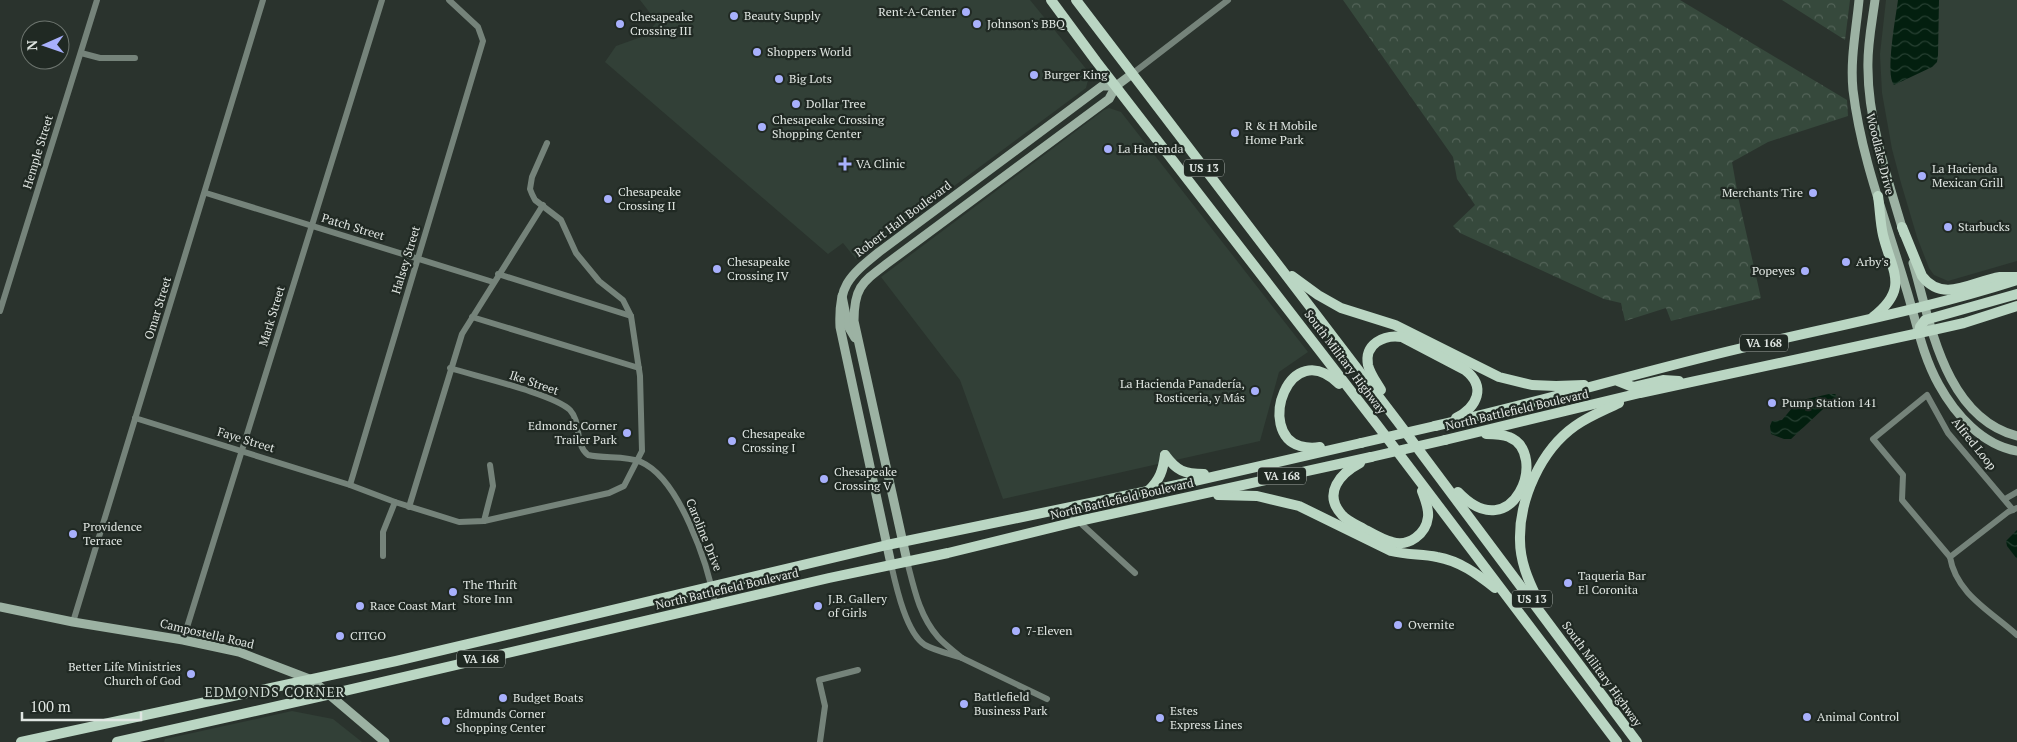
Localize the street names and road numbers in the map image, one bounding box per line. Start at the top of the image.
street label: Woodlake Drive [1863,111,1898,196]
street label: Hemple Street [19,113,56,191]
road number: US 13 [1184,160,1224,177]
street label: Robert Hall Boulevard [851,177,954,260]
street label: Patch Street [320,210,387,243]
street label: Halsey Street [388,223,423,296]
street label: Omar Street [141,274,174,341]
street label: Mark Street [255,283,288,348]
street label: South Military Highway [1301,307,1390,417]
road number: VA 168 [1740,334,1788,352]
street label: Ike Street [507,367,561,398]
street label: North Battlefield Boulevard [1444,386,1590,433]
street label: Alfred Loop [1949,415,2000,473]
street label: Faye Street [216,424,277,456]
road number: VA 168 [1258,468,1306,484]
street label: North Battlefield Boulevard [1049,475,1195,522]
street label: Caroline Drive [683,496,726,573]
street label: North Battlefield Boulevard [654,565,800,612]
road number: US 13 [1512,590,1552,608]
street label: Campostella Road [159,615,256,652]
street label: South Military Highway [1559,618,1646,730]
road number: VA 168 [457,651,505,668]

